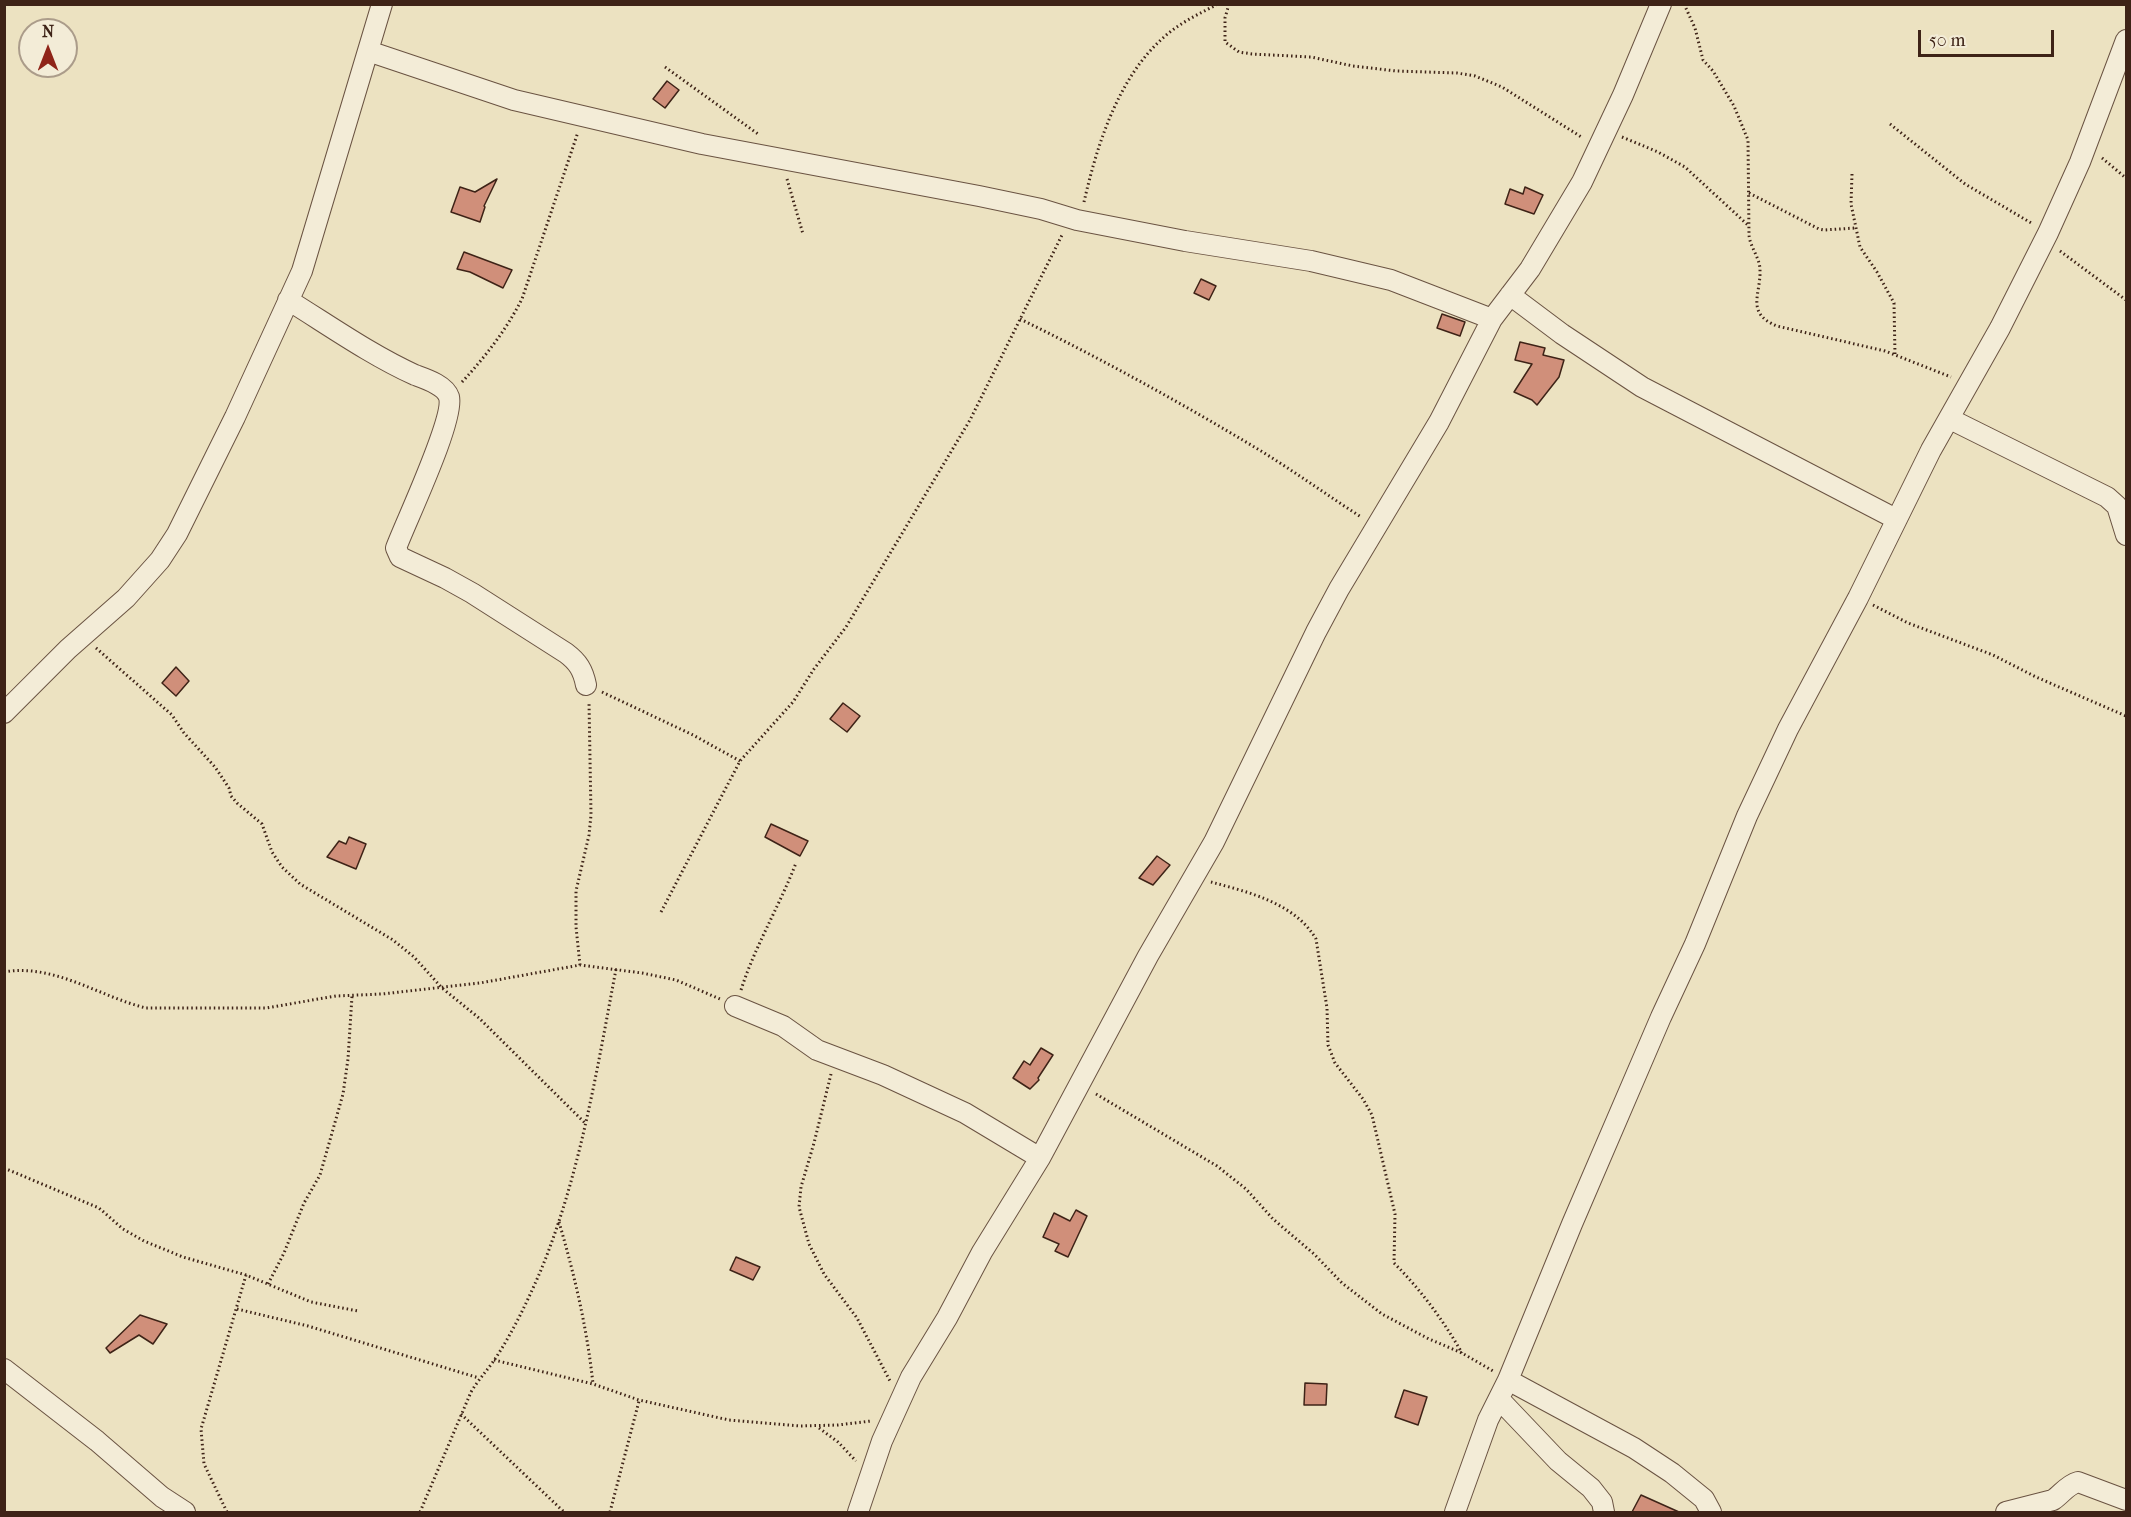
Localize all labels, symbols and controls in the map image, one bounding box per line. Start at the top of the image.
north arrow [18,18,78,78]
scale bar [1921,18,2058,56]
text: N [42,22,54,41]
text: 50 m [1929,30,1965,51]

